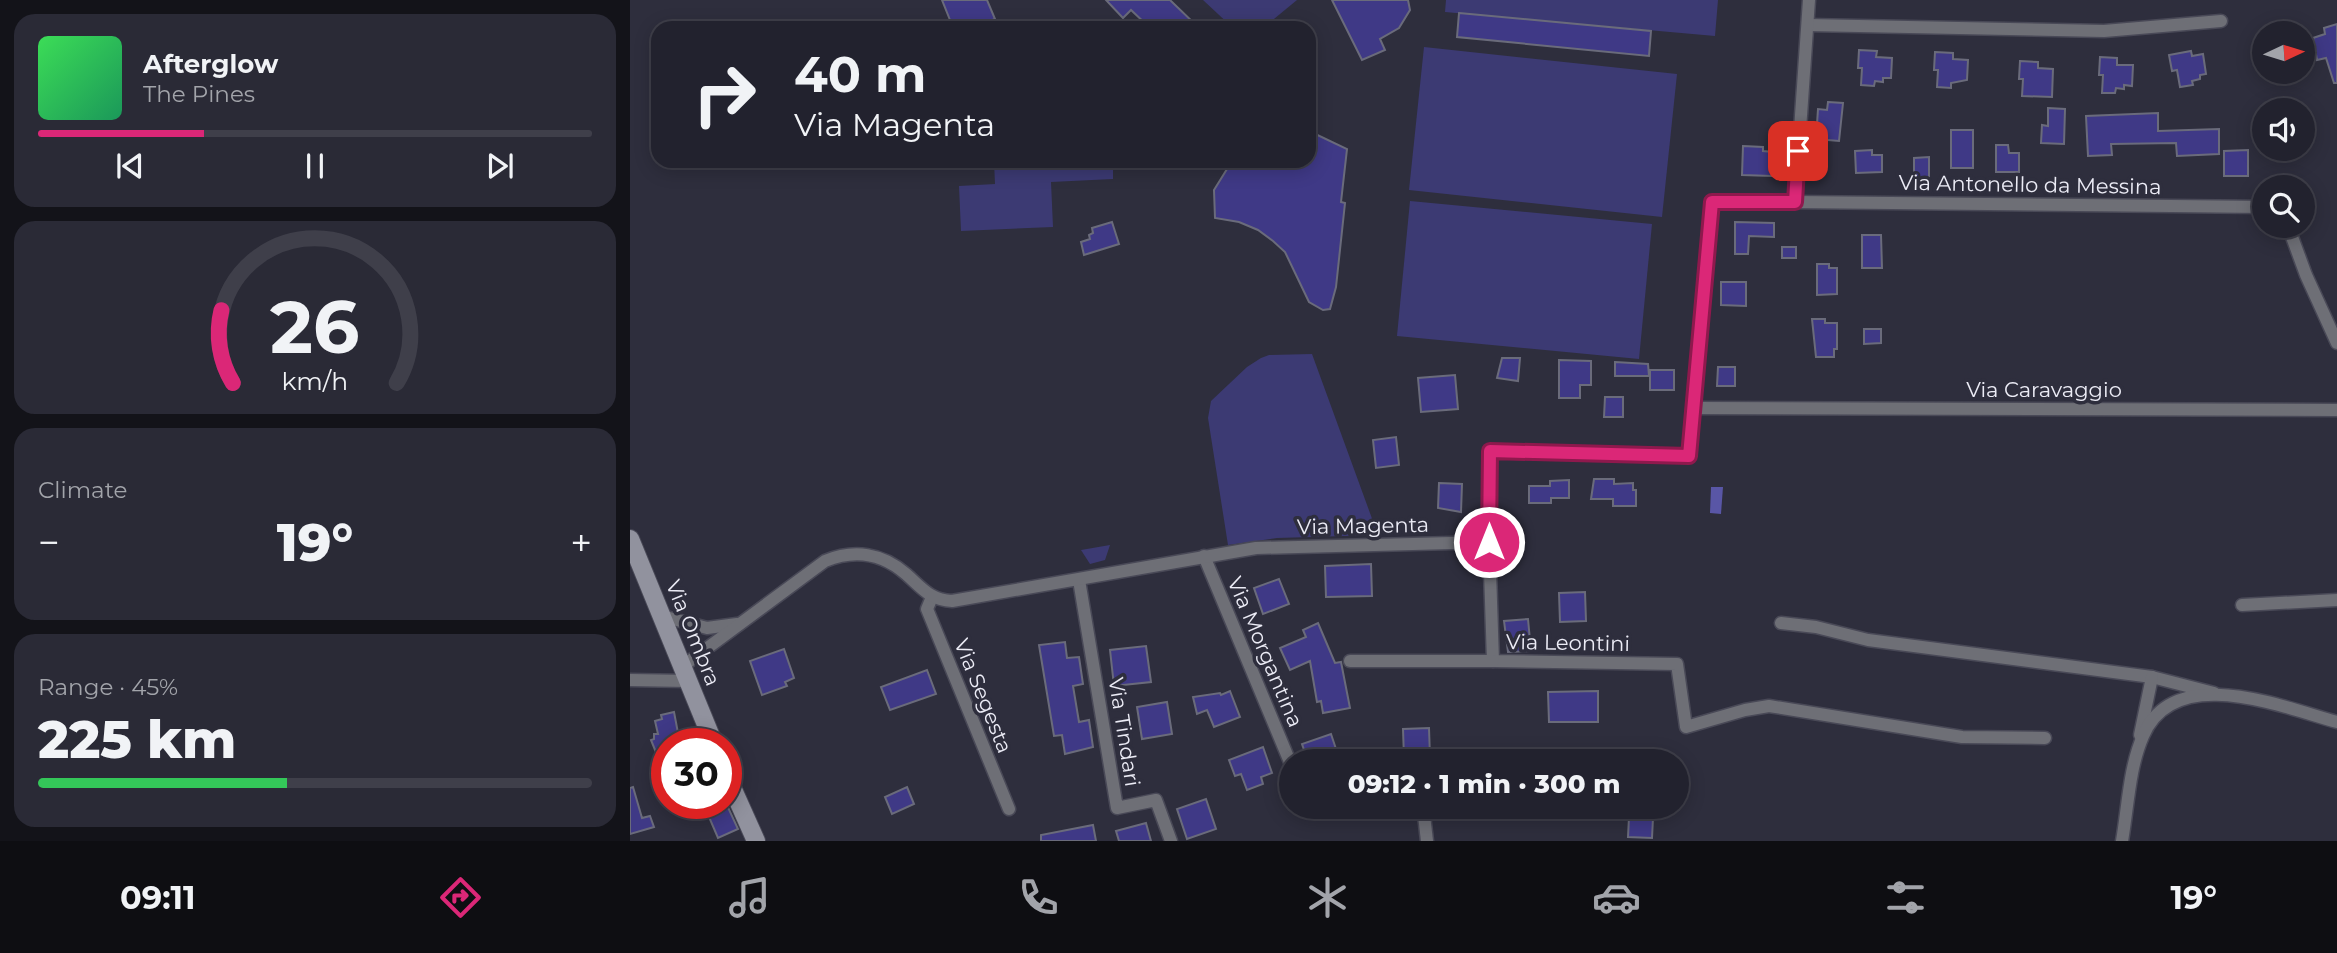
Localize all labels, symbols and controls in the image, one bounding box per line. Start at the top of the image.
north arrow [2252,21,2315,84]
map controls [2252,21,2315,238]
text: 40 m [794,45,926,104]
text: Afterglow [143,48,278,80]
icon: right [679,49,770,140]
text: The Pines [143,80,255,108]
button: sound [2252,98,2315,161]
text: Via Magenta [794,105,995,144]
pin [1768,121,1828,181]
icon: arrive [1779,132,1817,170]
icon: previous [111,147,149,185]
icon: pause [296,147,334,185]
icon: next [481,147,519,185]
street label: Via Antonello da Messina [1898,170,2162,199]
button: search [2252,175,2315,238]
text: 26 [270,284,360,372]
text: km/h [282,366,348,396]
street label: Via Caravaggio [1966,377,2122,402]
text: Climate [38,476,127,504]
position arrow [1452,505,1526,579]
text: 19° [277,511,353,574]
street label: Via Magenta [1297,512,1429,539]
text: − [38,519,60,566]
text: + [570,519,592,566]
street label: Via Morgantina [1223,573,1308,731]
street label: Via Ombra [661,576,726,689]
street label: Via Leontini [1506,629,1630,656]
street label: Via Segesta [949,635,1018,757]
text: Range · 45% [38,673,178,701]
street label: Via Tindari [1104,676,1145,788]
text: 225 km [38,708,236,771]
speed limit sign: 30 [651,728,742,819]
text: 09:12 · 1 min · 300 m [1348,768,1620,800]
icon: directions [436,873,485,922]
icon: music [725,873,774,922]
icon: phone [1014,873,1063,922]
icon: climate [1303,873,1352,922]
icon: car [1592,873,1641,922]
icon: filters [1881,873,1930,922]
text: 09:11 [120,878,196,917]
text: 19° [2171,878,2217,917]

